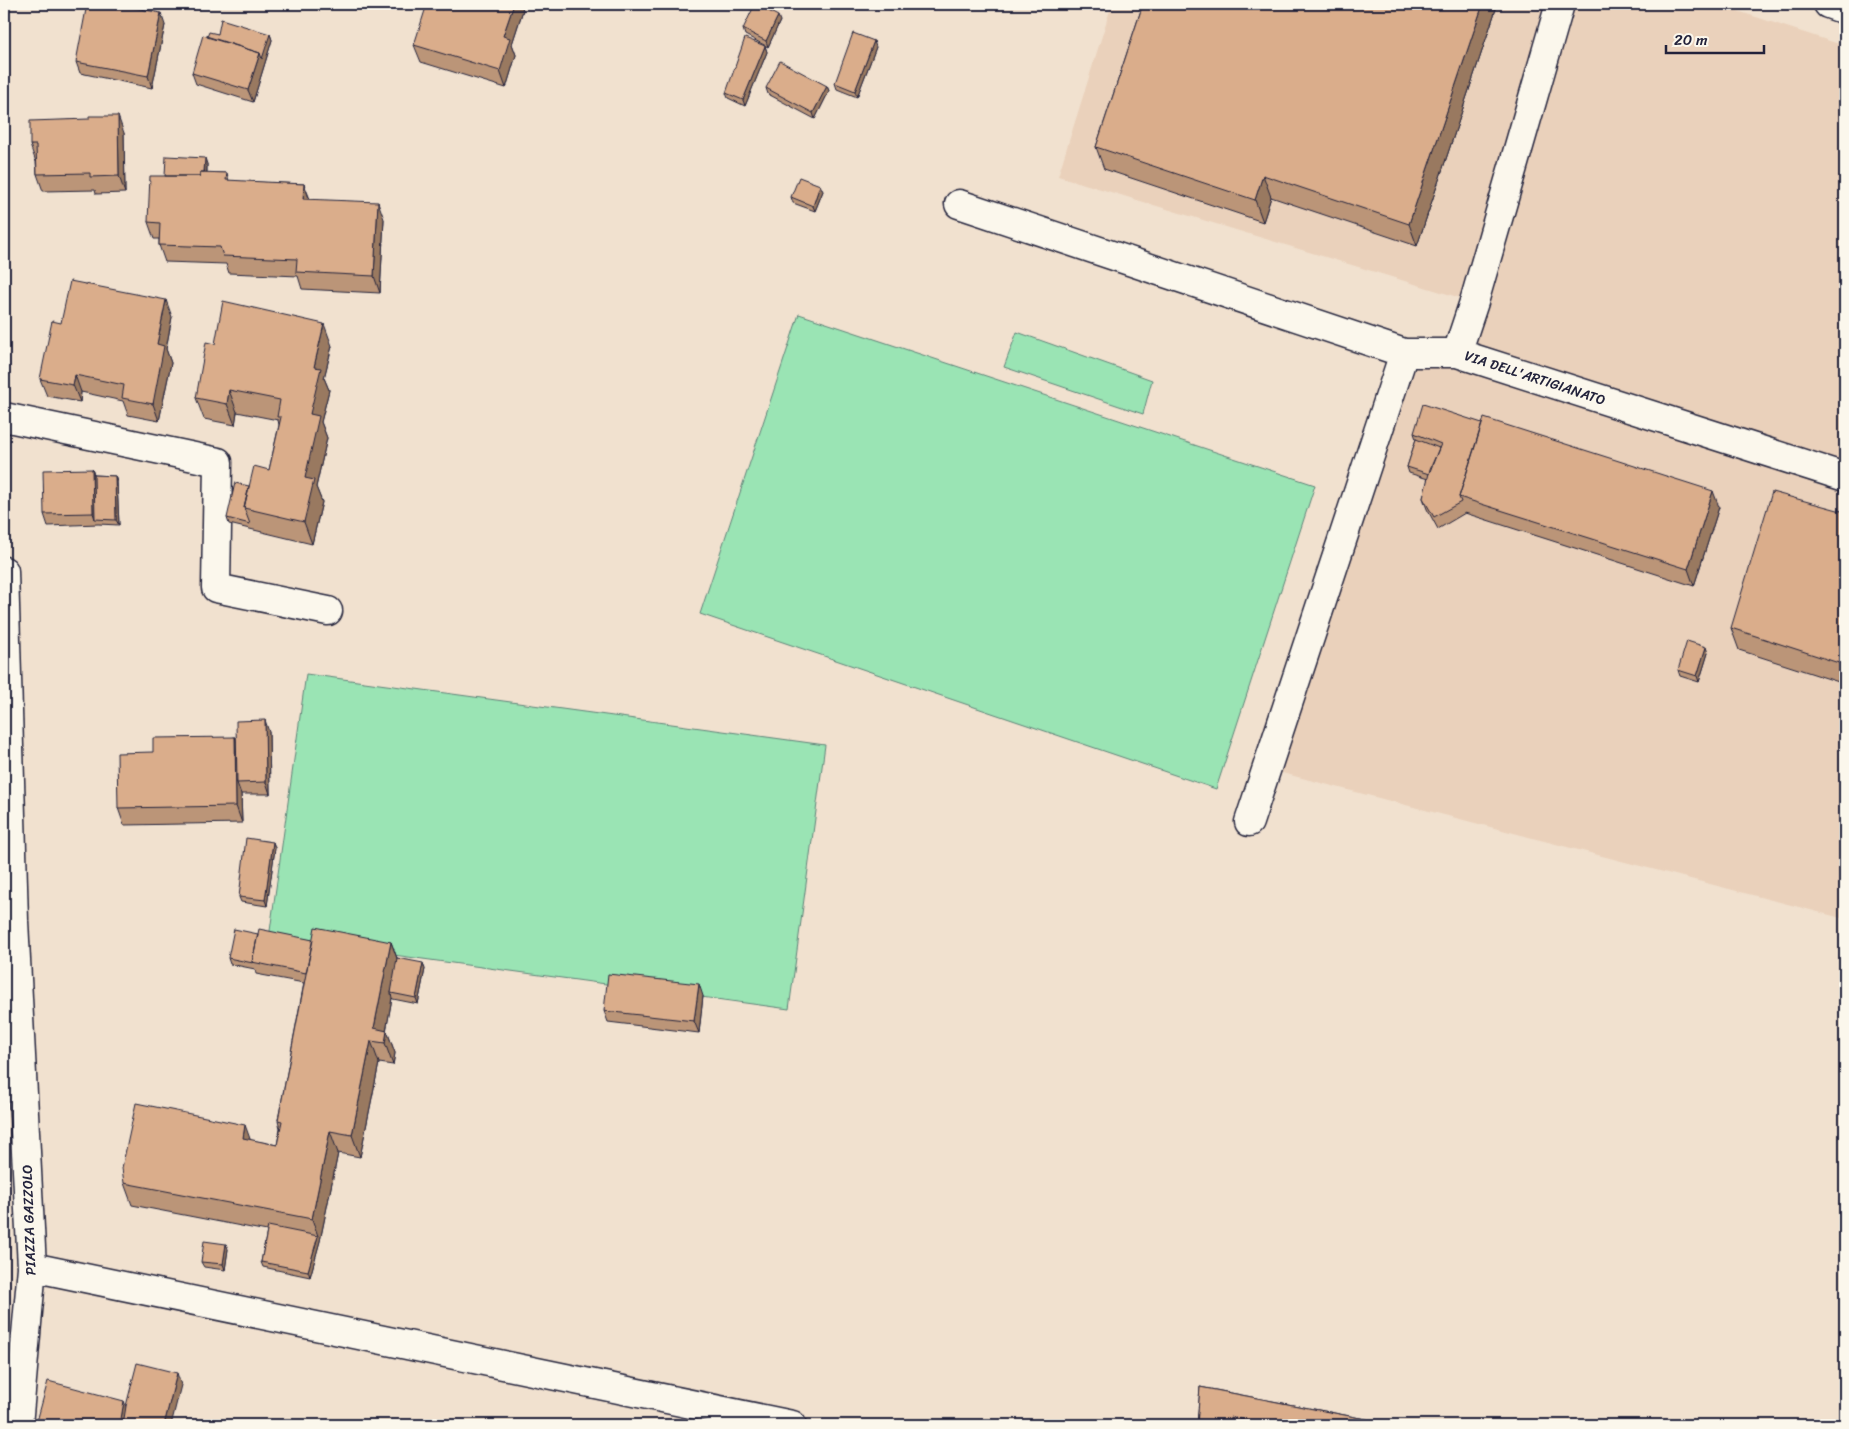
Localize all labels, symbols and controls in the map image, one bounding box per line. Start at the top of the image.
scale bar [1666,22,1764,54]
text: 20 m [1674,27,1708,53]
street label: VIA DELL'ARTIGIANATO [1461,343,1609,413]
street label: PIAZZA GAZZOLO [15,1164,43,1276]

